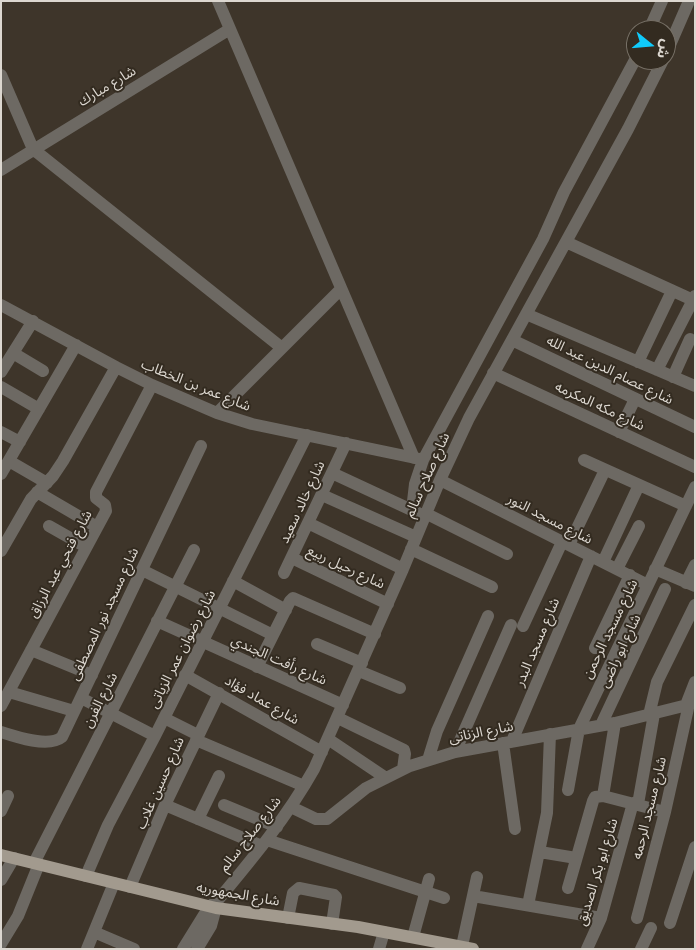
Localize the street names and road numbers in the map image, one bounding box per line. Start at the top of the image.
street label: شارع مبارك [75,62,139,110]
street label: شارع عصام الدين عبد الله [544,332,676,408]
street label: شارع عمر بن الخطاب [139,355,253,415]
street label: شارع مكه المكرمه [552,378,648,434]
street label: شارع صلاح سالم [401,430,453,520]
street label: شارع خالد سعيد [276,458,328,546]
street label: شارع مسجد النور [504,490,596,548]
street label: شارع فتحي عبد الرزاق [25,507,95,621]
street label: شارع رحيل ربيع [304,542,388,592]
street label: شارع مسجد نور المصطفى [66,545,142,683]
street label: شارع مسجد الرحمن [579,577,641,681]
street label: شارع رضوان عمر الزياتى [145,587,219,711]
street label: شارع مسجد البدر [511,595,563,689]
street label: شارع ابو راضى [596,612,644,690]
street label: شارع رأفت الجندي [229,631,329,689]
street label: شارع الفرن [79,669,121,731]
street label: شارع عماد فؤاد [222,672,302,728]
street label: شارع الزناتى [447,718,515,746]
street label: شارع حسين غلاب [132,734,188,832]
street label: شارع مسجد الرحمه [628,755,670,861]
street label: شارع صلاح سالم [215,793,285,875]
street label: شارع ابو بكر الصديق [573,816,621,928]
street label: شارع الجمهوريه [195,878,281,910]

